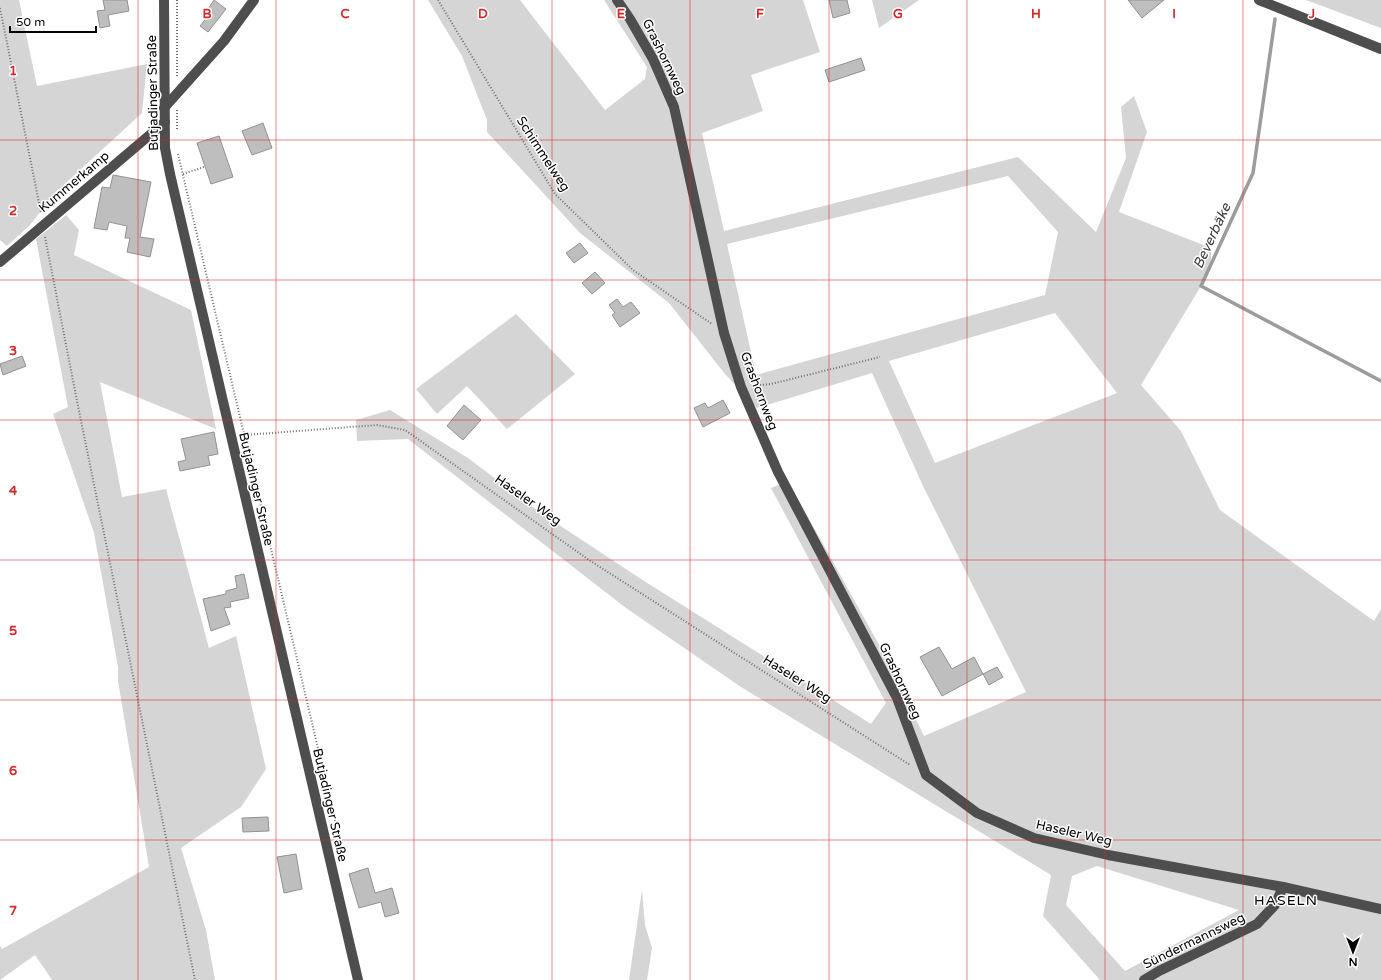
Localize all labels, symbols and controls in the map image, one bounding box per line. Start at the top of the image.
text: B [202,6,212,22]
text: C [340,6,350,22]
text: D [478,6,488,22]
text: E [617,6,625,22]
text: F [756,6,764,22]
text: G [893,6,903,22]
text: H [1031,6,1041,22]
text: I [1172,6,1176,22]
text: J [1308,6,1315,22]
scale bar [10,8,96,34]
text: 50 m [16,15,45,29]
street label: Grashornweg [639,16,689,98]
street label: Butjadinger Straße [144,35,162,151]
text: 1 [9,63,17,79]
street label: Schimmelweg [513,113,573,195]
street label: Kummerkamp [35,148,113,216]
water label: Beverbäke [1189,200,1235,271]
text: 2 [9,203,17,219]
text: 3 [9,343,17,359]
street label: Grashornweg [737,350,781,432]
street label: Butjadinger Straße [235,431,277,547]
street label: Haseler Weg [492,471,564,529]
text: 4 [9,483,18,499]
text: 5 [9,623,17,639]
street label: Grashornweg [875,640,925,722]
street label: Haseler Weg [760,652,834,706]
street label: Butjadinger Straße [309,747,351,863]
text: 6 [9,763,17,779]
street label: Haseler Weg [1034,816,1114,850]
district label: HASELN [1254,892,1318,909]
text: 7 [9,903,17,919]
street label: Sündermannsweg [1140,909,1248,973]
north arrow [1333,932,1373,972]
text: N [1349,955,1357,968]

